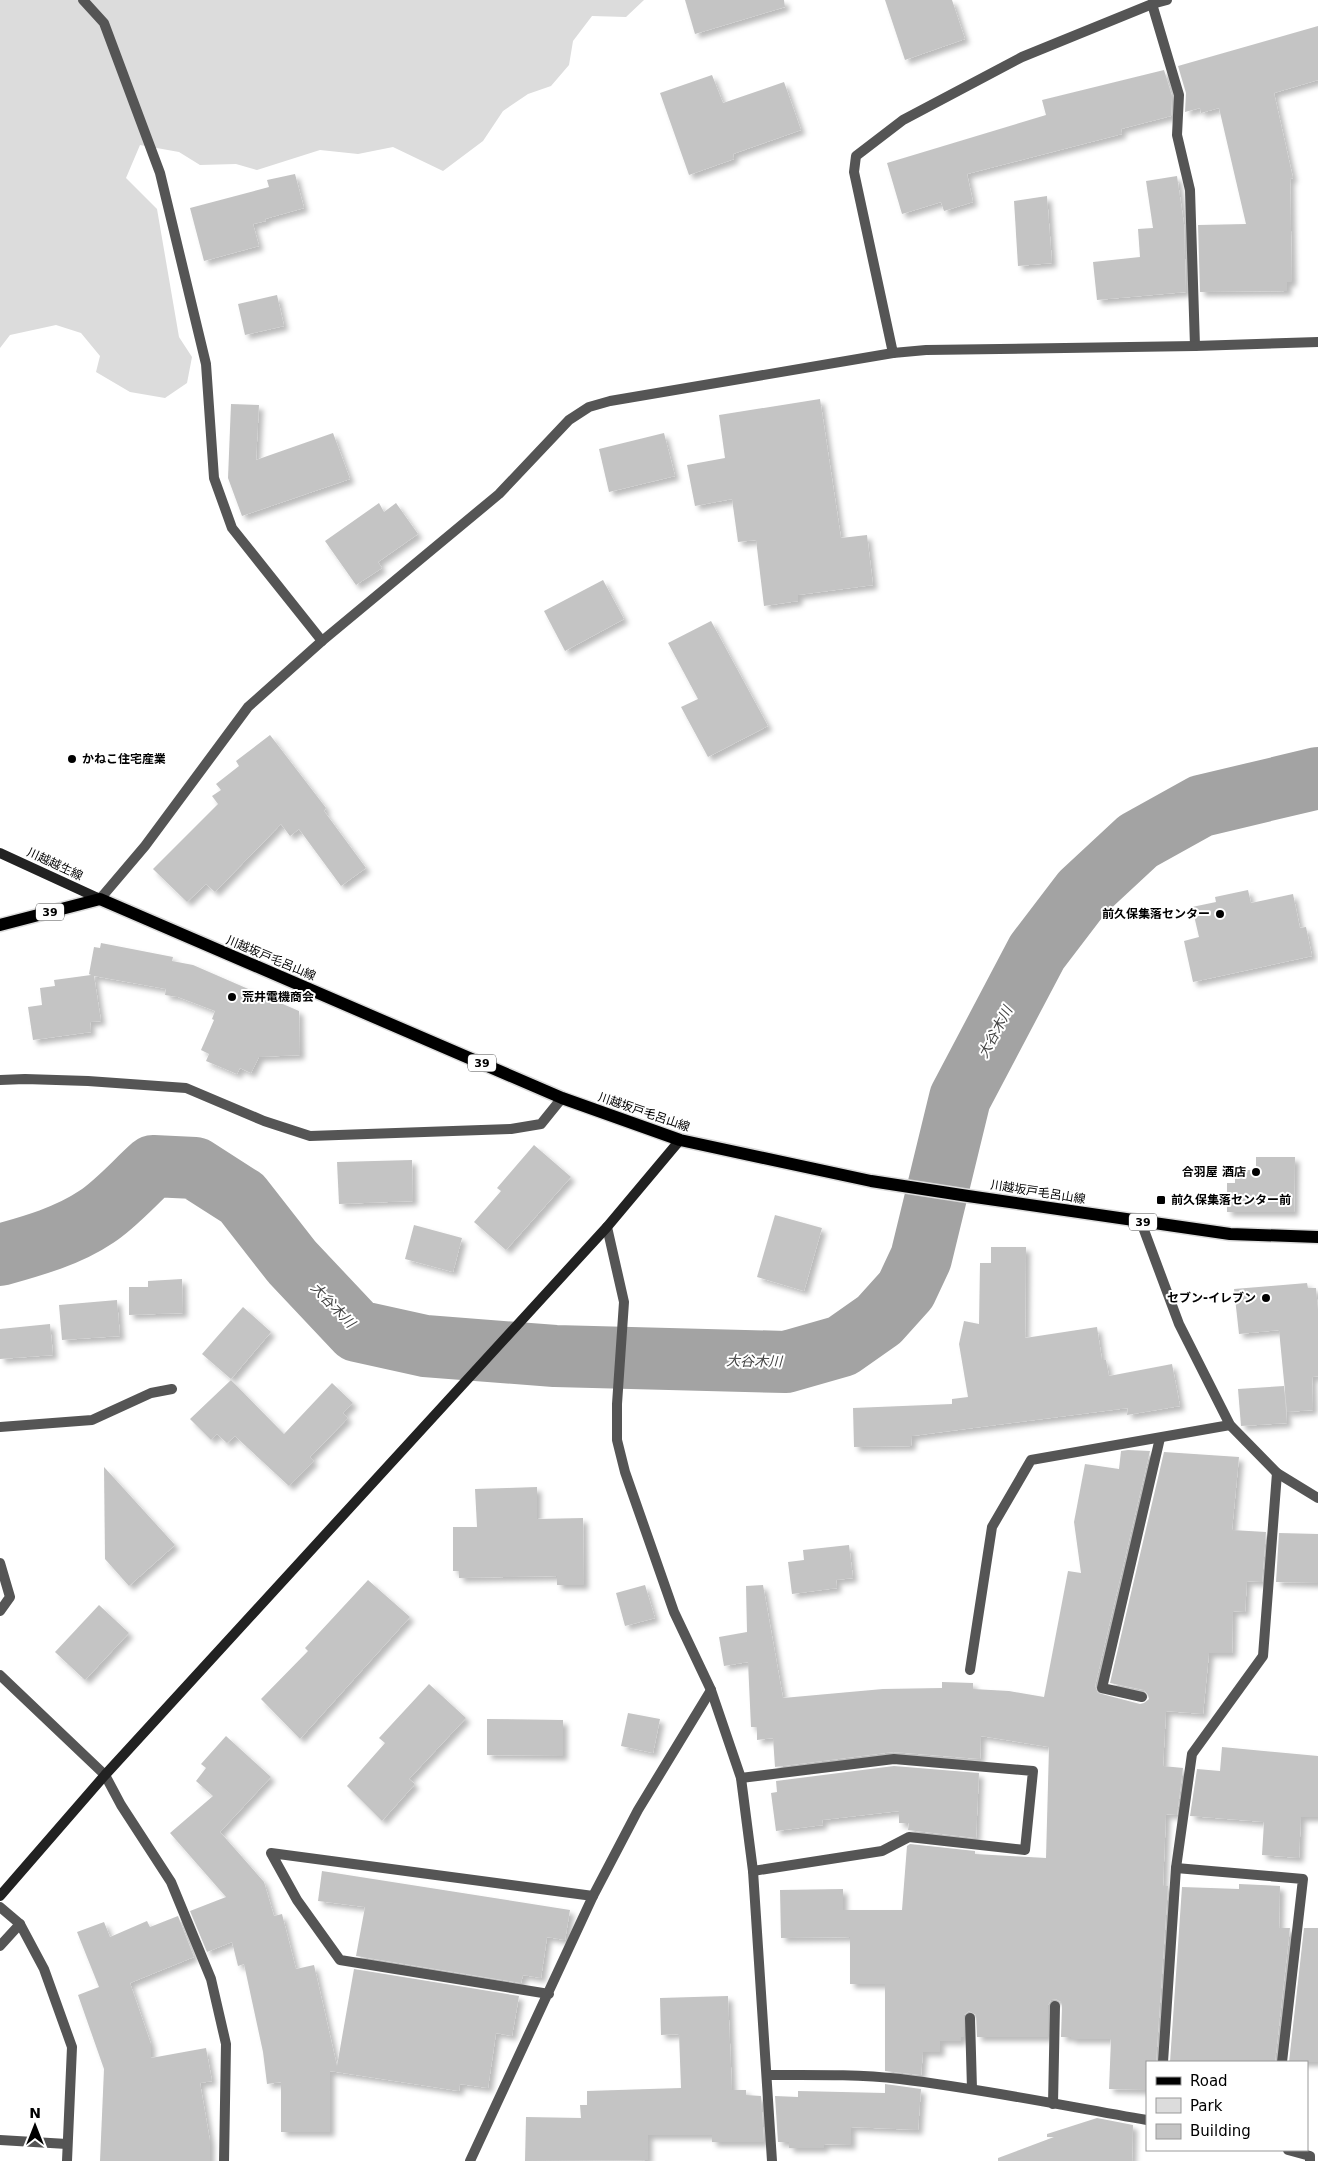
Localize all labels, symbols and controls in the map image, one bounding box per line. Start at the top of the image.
place label: かねこ住宅産業 [82,752,166,766]
marker: かねこ住宅産業 [66,753,78,765]
street label: 川越越生線 [25,845,85,883]
road number: 39 [36,904,64,920]
place label: 前久保集落センター [1102,907,1210,921]
marker: 前久保集落センター [1214,908,1226,920]
street label: 川越坂戸毛呂山線 [224,933,318,983]
place label: 荒井電機商会 [242,990,314,1004]
marker: 荒井電機商会 [226,991,238,1003]
water label: 大谷木川 [975,1002,1016,1060]
road number: 39 [468,1054,496,1072]
street label: 川越坂戸毛呂山線 [596,1090,692,1134]
place label: 合羽屋 酒店 [1182,1165,1246,1179]
marker: 合羽屋 酒店 [1250,1166,1262,1178]
street label: 川越坂戸毛呂山線 [989,1178,1087,1206]
place label: 前久保集落センター前 [1171,1193,1291,1207]
marker: 前久保集落センター前 [1155,1194,1167,1206]
road number: 39 [1129,1214,1157,1230]
water label: 大谷木川 [308,1279,360,1332]
place label: セブン-イレブン [1167,1291,1256,1305]
marker: セブン-イレブン [1260,1292,1272,1304]
water label: 大谷木川 [726,1353,784,1370]
legend [1146,2061,1308,2151]
text: Road [1190,2072,1228,2090]
text: Park [1190,2097,1223,2115]
north arrow [10,2101,60,2151]
text: N [29,2105,41,2121]
text: Building [1190,2122,1251,2140]

